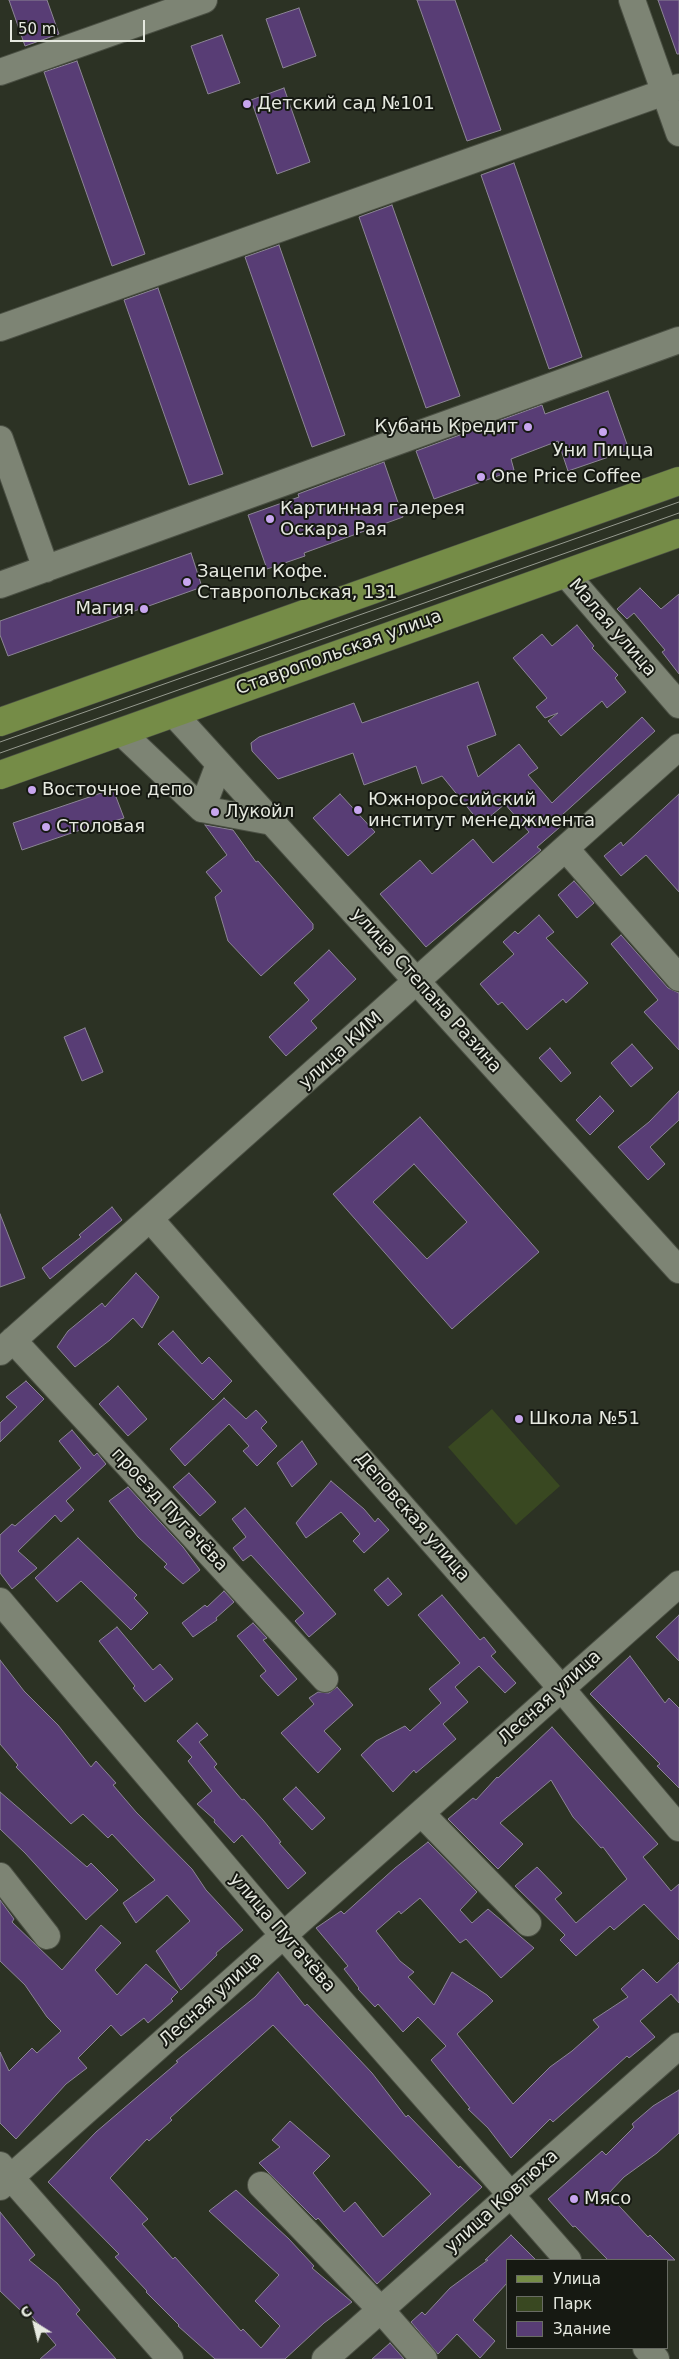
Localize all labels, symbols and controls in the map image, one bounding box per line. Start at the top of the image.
scale bar [12,10,148,42]
text: 50 m [18,20,56,38]
place label: Детский сад №101 [257,93,435,115]
marker: Детский сад №101 [241,98,253,110]
place label: Кубань Кредит [374,416,518,438]
marker: Кубань Кредит [522,421,534,433]
marker: Уни Пицца [597,426,609,438]
place label: Уни Пицца [553,440,653,462]
place label: One Price Coffee [491,466,641,488]
marker: One Price Coffee [475,471,487,483]
place label: Картинная галерея Оскара Рая [280,498,465,540]
marker: Картинная галерея Оскара Рая [264,513,276,525]
place label: Зацепи Кофе. Ставропольская, 131 [197,561,397,604]
street label: Малая улица [564,575,660,681]
marker: Зацепи Кофе. Ставропольская, 131 [181,576,193,588]
place label: Магия [75,598,134,620]
marker: Магия [138,603,150,615]
street label: Ставропольская улица [233,606,445,700]
place label: Восточное депо [42,779,193,801]
marker: Восточное депо [26,784,38,796]
place label: Южнороссийский институт менеджмента [368,789,595,832]
place label: Лукойл [225,801,294,823]
marker: Южнороссийский институт менеджмента [352,804,364,816]
marker: Лукойл [209,806,221,818]
place label: Столовая [56,816,145,838]
marker: Столовая [40,821,52,833]
street label: улица Степана Разина [346,904,506,1078]
street label: улица КИМ [295,1008,387,1094]
place label: Школа №51 [529,1408,640,1430]
marker: Школа №51 [513,1413,525,1425]
street label: проезд Пугачёва [106,1444,232,1576]
street label: Деповская улица [350,1448,474,1586]
street label: Лесная улица [494,1646,606,1750]
street label: улица Пугачёва [224,1869,340,1997]
street label: Лесная улица [155,1948,267,2052]
street label: улица Ковтюха [441,2146,563,2258]
place label: Мясо [584,2188,631,2210]
marker: Мясо [568,2193,580,2205]
legend [507,2259,669,2349]
text: Улица [553,2270,601,2288]
text: Парк [553,2295,592,2313]
north arrow [10,2299,60,2349]
text: С [17,2302,35,2321]
text: Здание [553,2320,611,2338]

